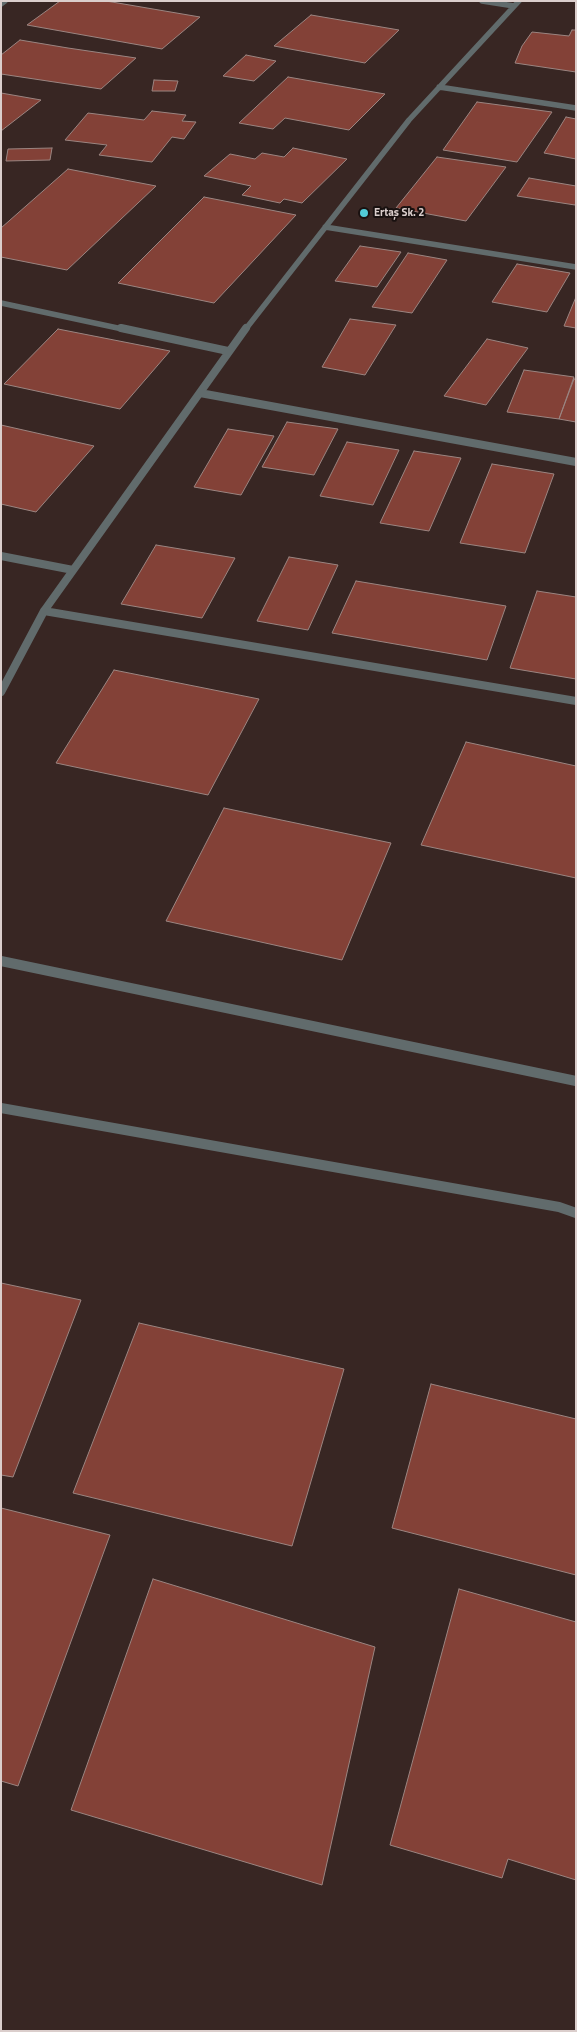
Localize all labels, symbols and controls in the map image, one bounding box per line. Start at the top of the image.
place label: Ertaş Sk. 2 [374,206,424,220]
marker: Ertaş Sk. 2 [358,207,370,219]

